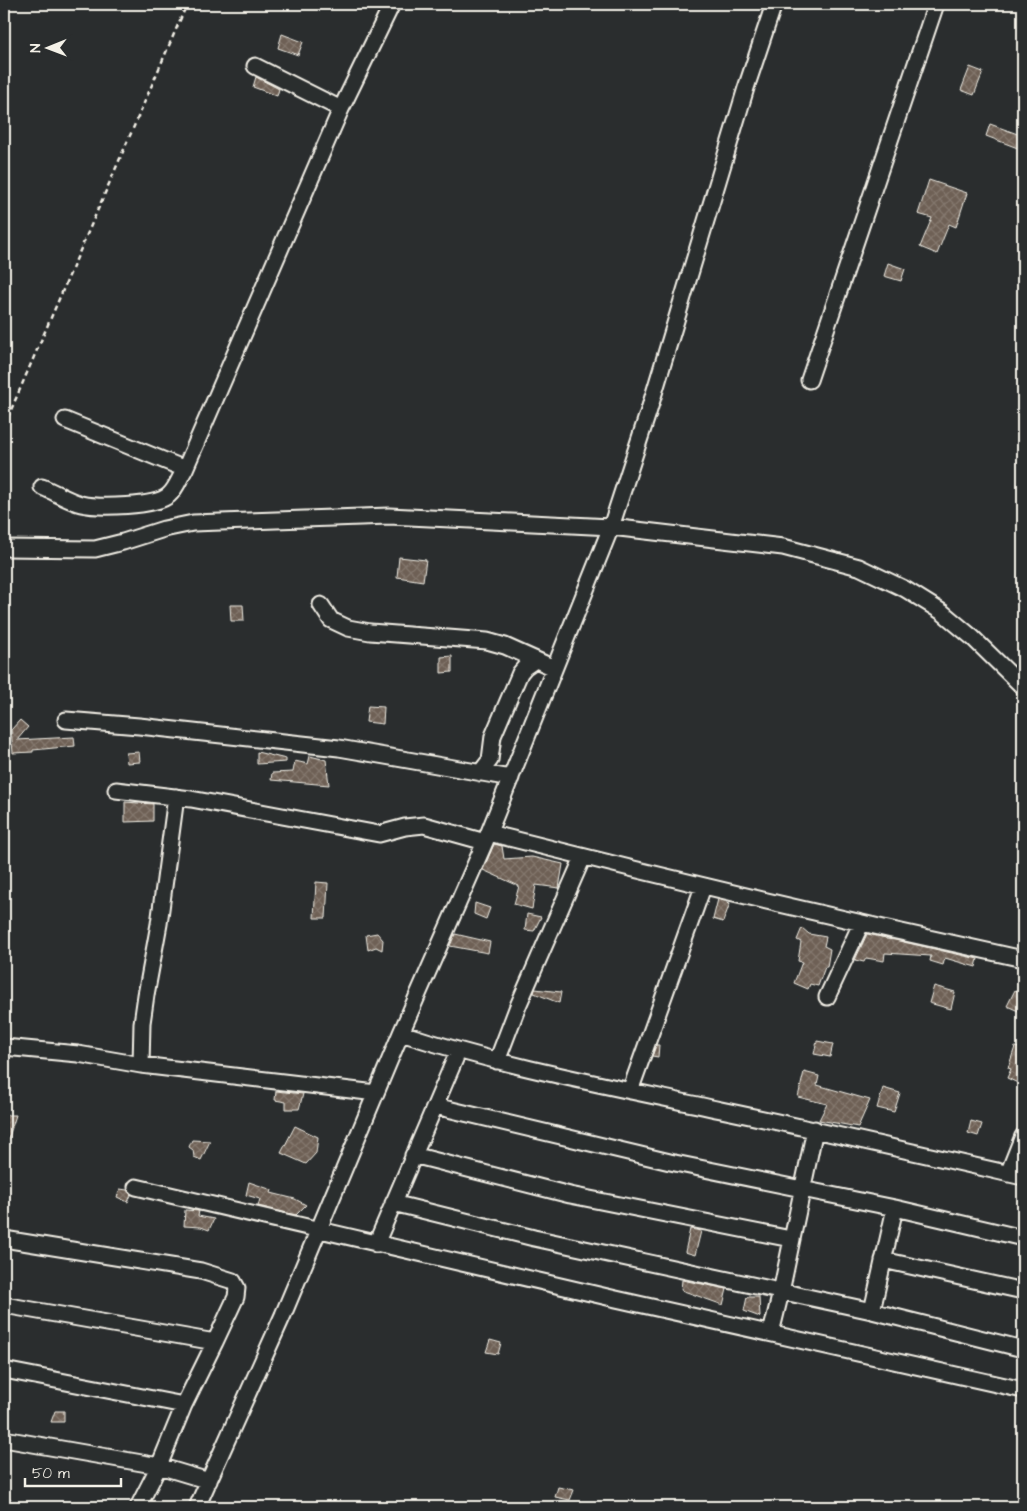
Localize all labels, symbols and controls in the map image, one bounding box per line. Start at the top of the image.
north arrow [22,22,72,72]
text: N [26,43,46,53]
scale bar [25,1456,121,1488]
text: 50 m [32,1463,70,1484]

